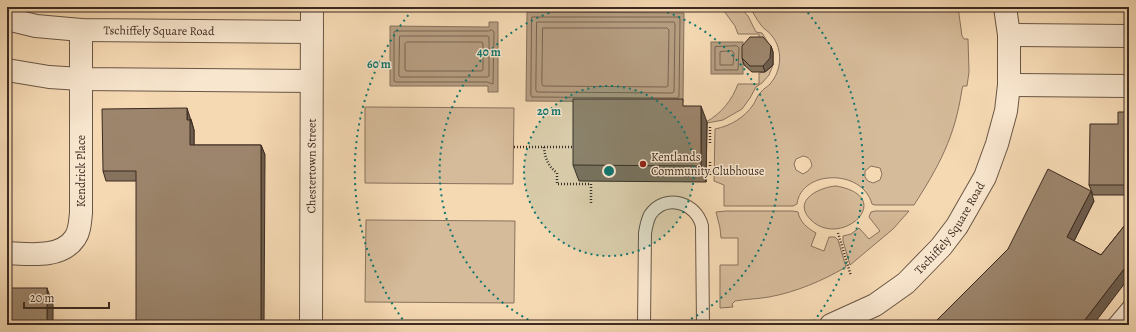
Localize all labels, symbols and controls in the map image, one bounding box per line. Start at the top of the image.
street label: Tschiffely Square Road [103,22,215,39]
text: 40 m [477,44,501,60]
text: 60 m [367,56,391,72]
text: 20 m [537,103,561,119]
street label: Chestertown Street [303,118,320,213]
street label: Kendrick Place [73,135,89,207]
place label: Kentlands Community Clubhouse [651,149,764,179]
marker: Kentlands Community Clubhouse [638,159,648,169]
centre of rings [602,164,616,178]
street label: Tschiffely Square Road [911,179,989,278]
scale bar [24,284,109,310]
text: 20 m [30,290,54,306]

